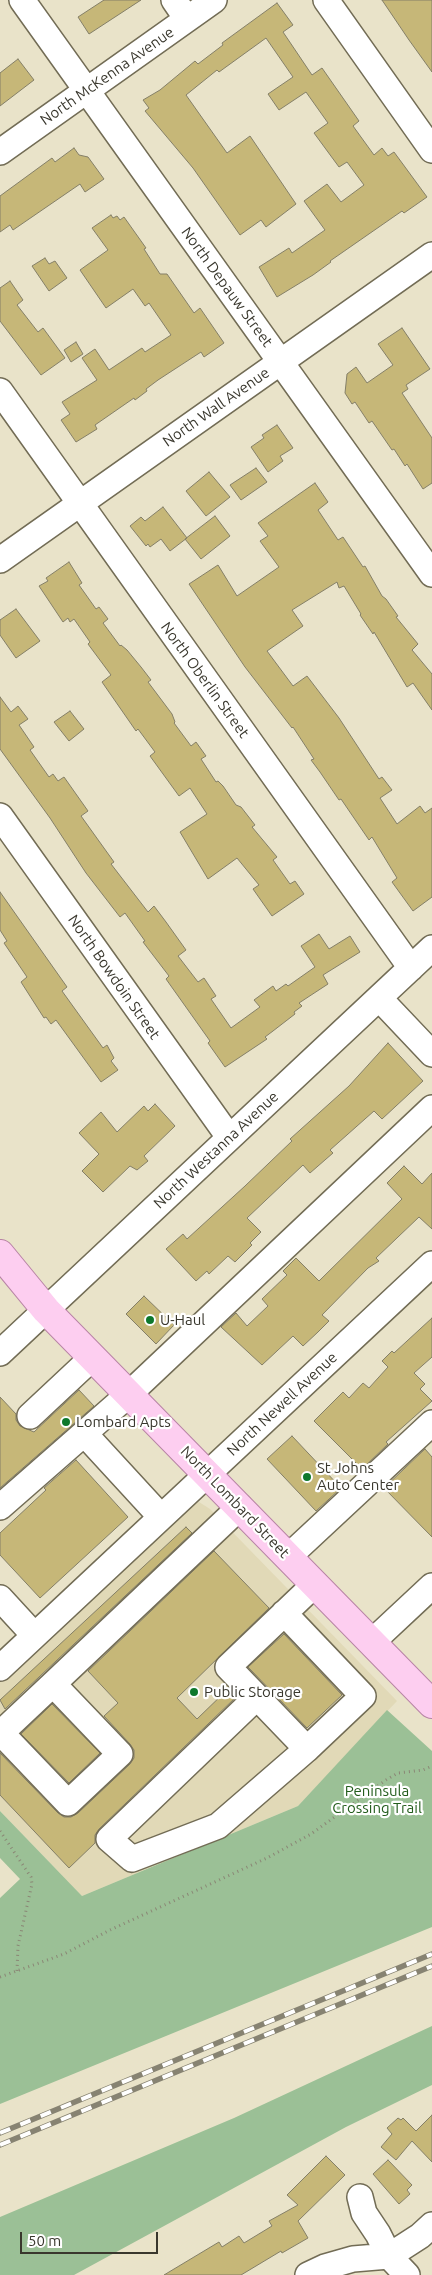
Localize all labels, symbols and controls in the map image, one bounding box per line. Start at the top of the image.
street label: North McKenna Avenue [37,23,177,129]
street label: North Depauw Street [177,223,277,351]
street label: North Wall Avenue [159,363,273,451]
street label: North Oberlin Street [157,619,253,741]
street label: North Bowdoin Street [64,911,164,1043]
street label: North Westanna Avenue [150,1088,282,1212]
place label: U-Haul [160,1311,205,1329]
marker: U-Haul [144,1314,156,1326]
street label: North Newell Avenue [223,1348,341,1460]
place label: Lombard Apts [76,1413,171,1431]
marker: Lombard Apts [60,1416,72,1428]
street label: North Lombard Street [177,1442,293,1562]
place label: St Johns Auto Center [317,1459,399,1494]
marker: St Johns Auto Center [301,1471,313,1483]
place label: Public Storage [204,1683,301,1701]
marker: Public Storage [188,1686,200,1698]
park label: Peninsula Crossing Trail [332,1782,422,1817]
scale bar [22,2222,160,2254]
text: 50 m [28,2232,61,2249]

